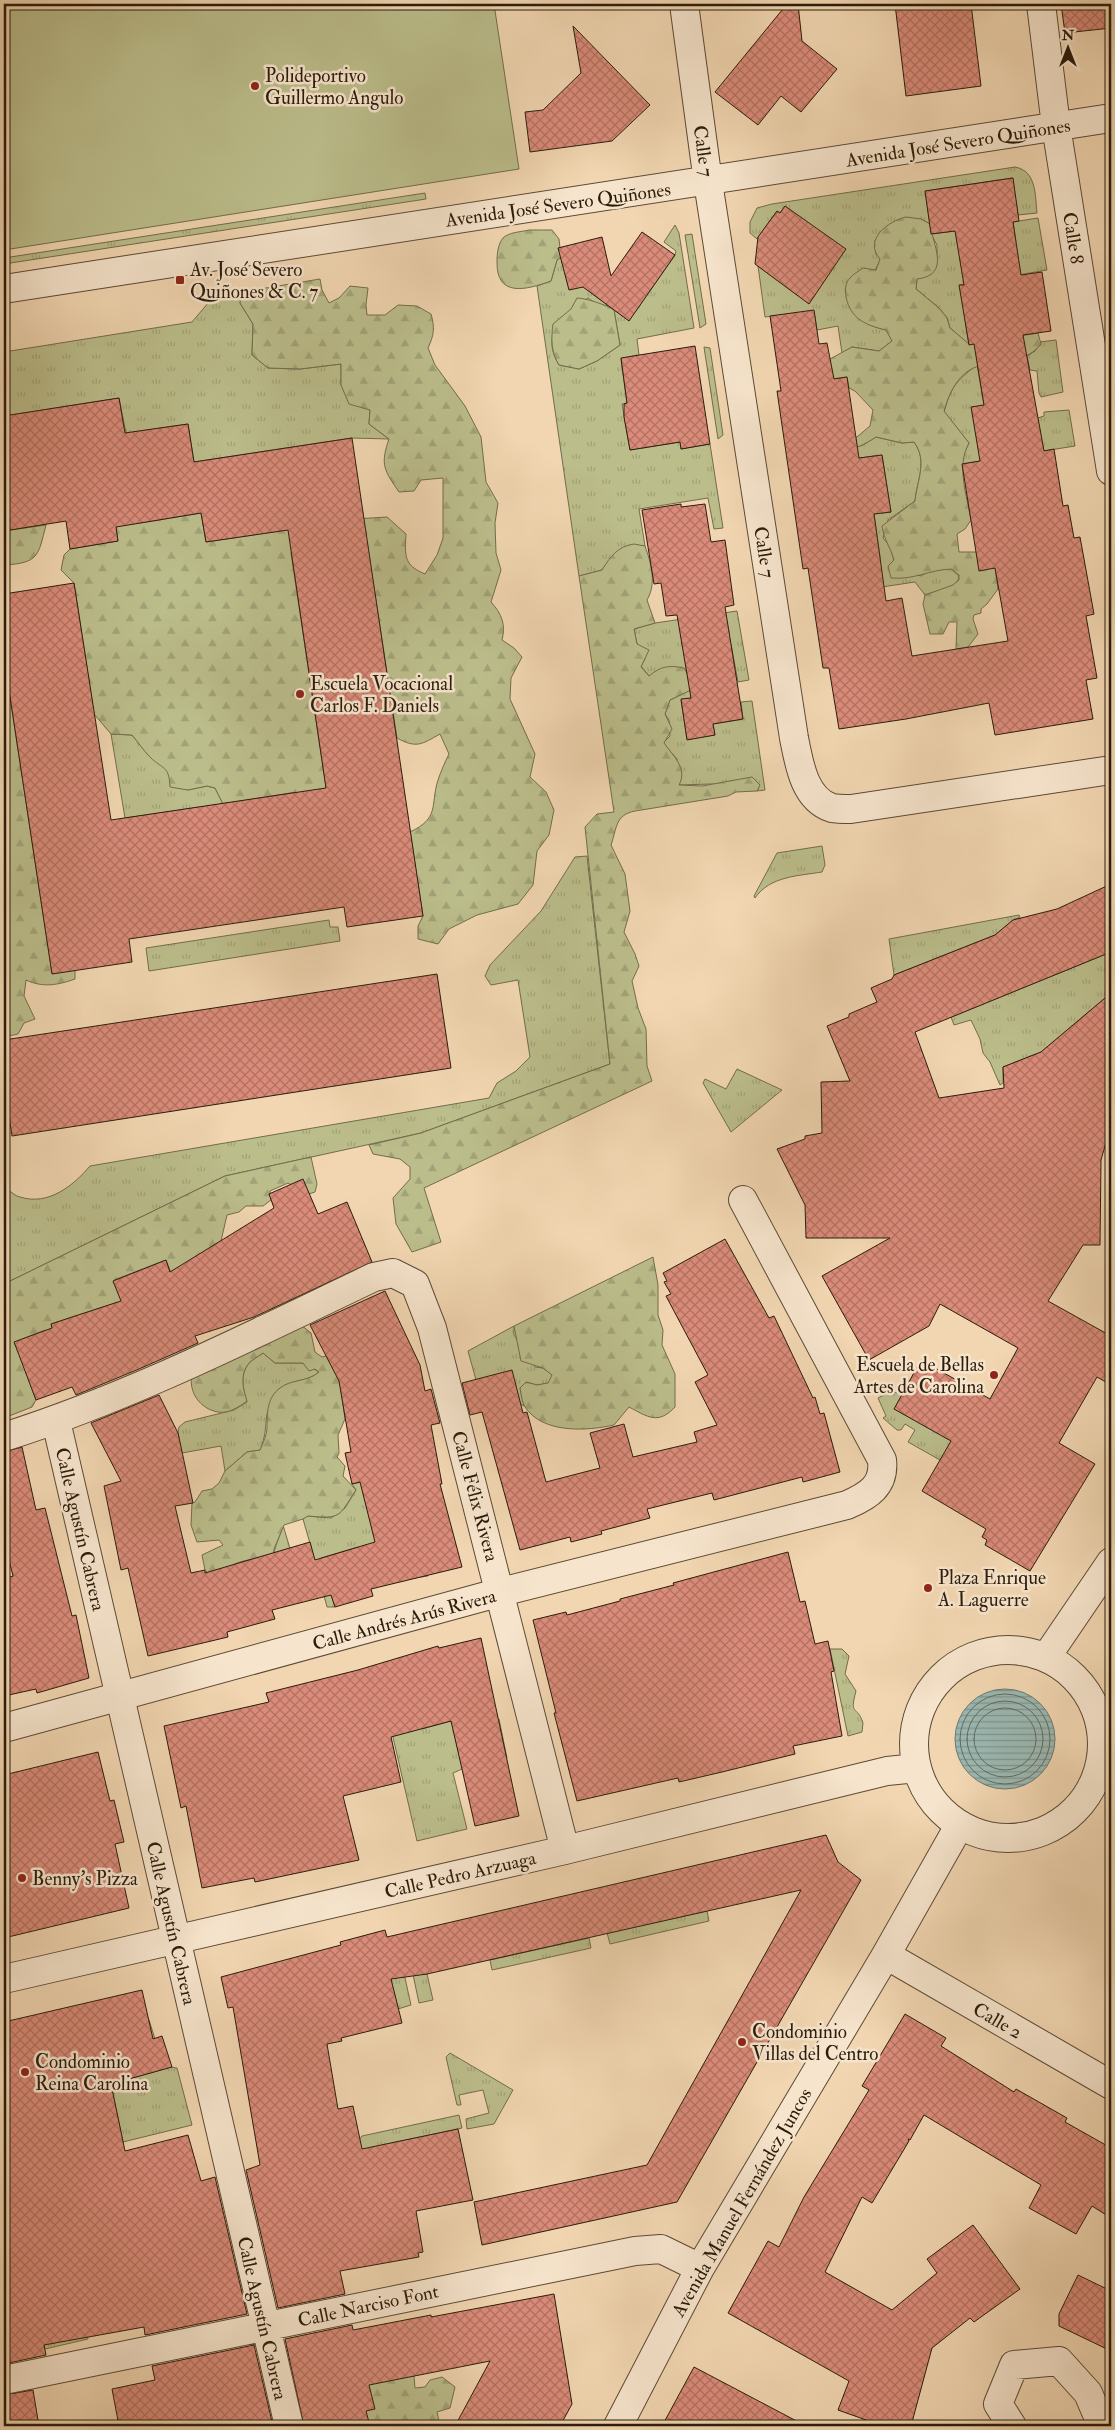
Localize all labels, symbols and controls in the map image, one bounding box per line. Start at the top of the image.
north arrow [1042,22,1092,72]
text: N [1061,27,1075,44]
place label: Polideportivo Guillermo Angulo [265,64,404,110]
marker: Polideportivo Guillermo Angulo [249,80,261,92]
street label: Avenida José Severo Quiñones [843,113,1072,173]
street label: Calle 7 [688,124,719,179]
street label: Avenida José Severo Quiñones [443,177,672,233]
street label: Calle 8 [1057,211,1089,266]
place label: Av. José Severo Quiñones & C. 7 [189,258,318,304]
marker: Av. José Severo Quiñones & C. 7 [174,274,186,286]
street label: Calle 7 [748,525,780,580]
place label: Escuela Vocacional Carlos F. Daniels [310,672,453,718]
marker: Escuela Vocacional Carlos F. Daniels [294,688,306,700]
place label: Escuela de Bellas Artes de Carolina [853,1353,984,1399]
marker: Escuela de Bellas Artes de Carolina [988,1369,1000,1381]
street label: Calle Félix Rivera [446,1428,504,1564]
street label: Calle Agustín Cabrera [50,1445,111,1613]
place label: Plaza Enrique A. Laguerre [937,1566,1046,1612]
marker: Plaza Enrique A. Laguerre [922,1582,934,1594]
street label: Calle Andrés Arús Rivera [310,1584,499,1656]
street label: Calle Agustín Cabrera [141,1839,202,2007]
street label: Calle Pedro Arzuaga [382,1846,538,1904]
place label: Benny's Pizza [32,1867,138,1891]
marker: Benny's Pizza [16,1872,28,1884]
street label: Calle 2 [969,1997,1026,2044]
place label: Condominio Villas del Centro [752,2020,879,2066]
marker: Condominio Villas del Centro [736,2036,748,2048]
place label: Condominio Reina Carolina [35,2050,149,2096]
marker: Condominio Reina Carolina [19,2066,31,2078]
street label: Avenida Manuel Fernández Juncos [666,2084,817,2322]
street label: Calle Agustín Cabrera [232,2234,293,2402]
street label: Calle Narciso Font [296,2279,441,2333]

